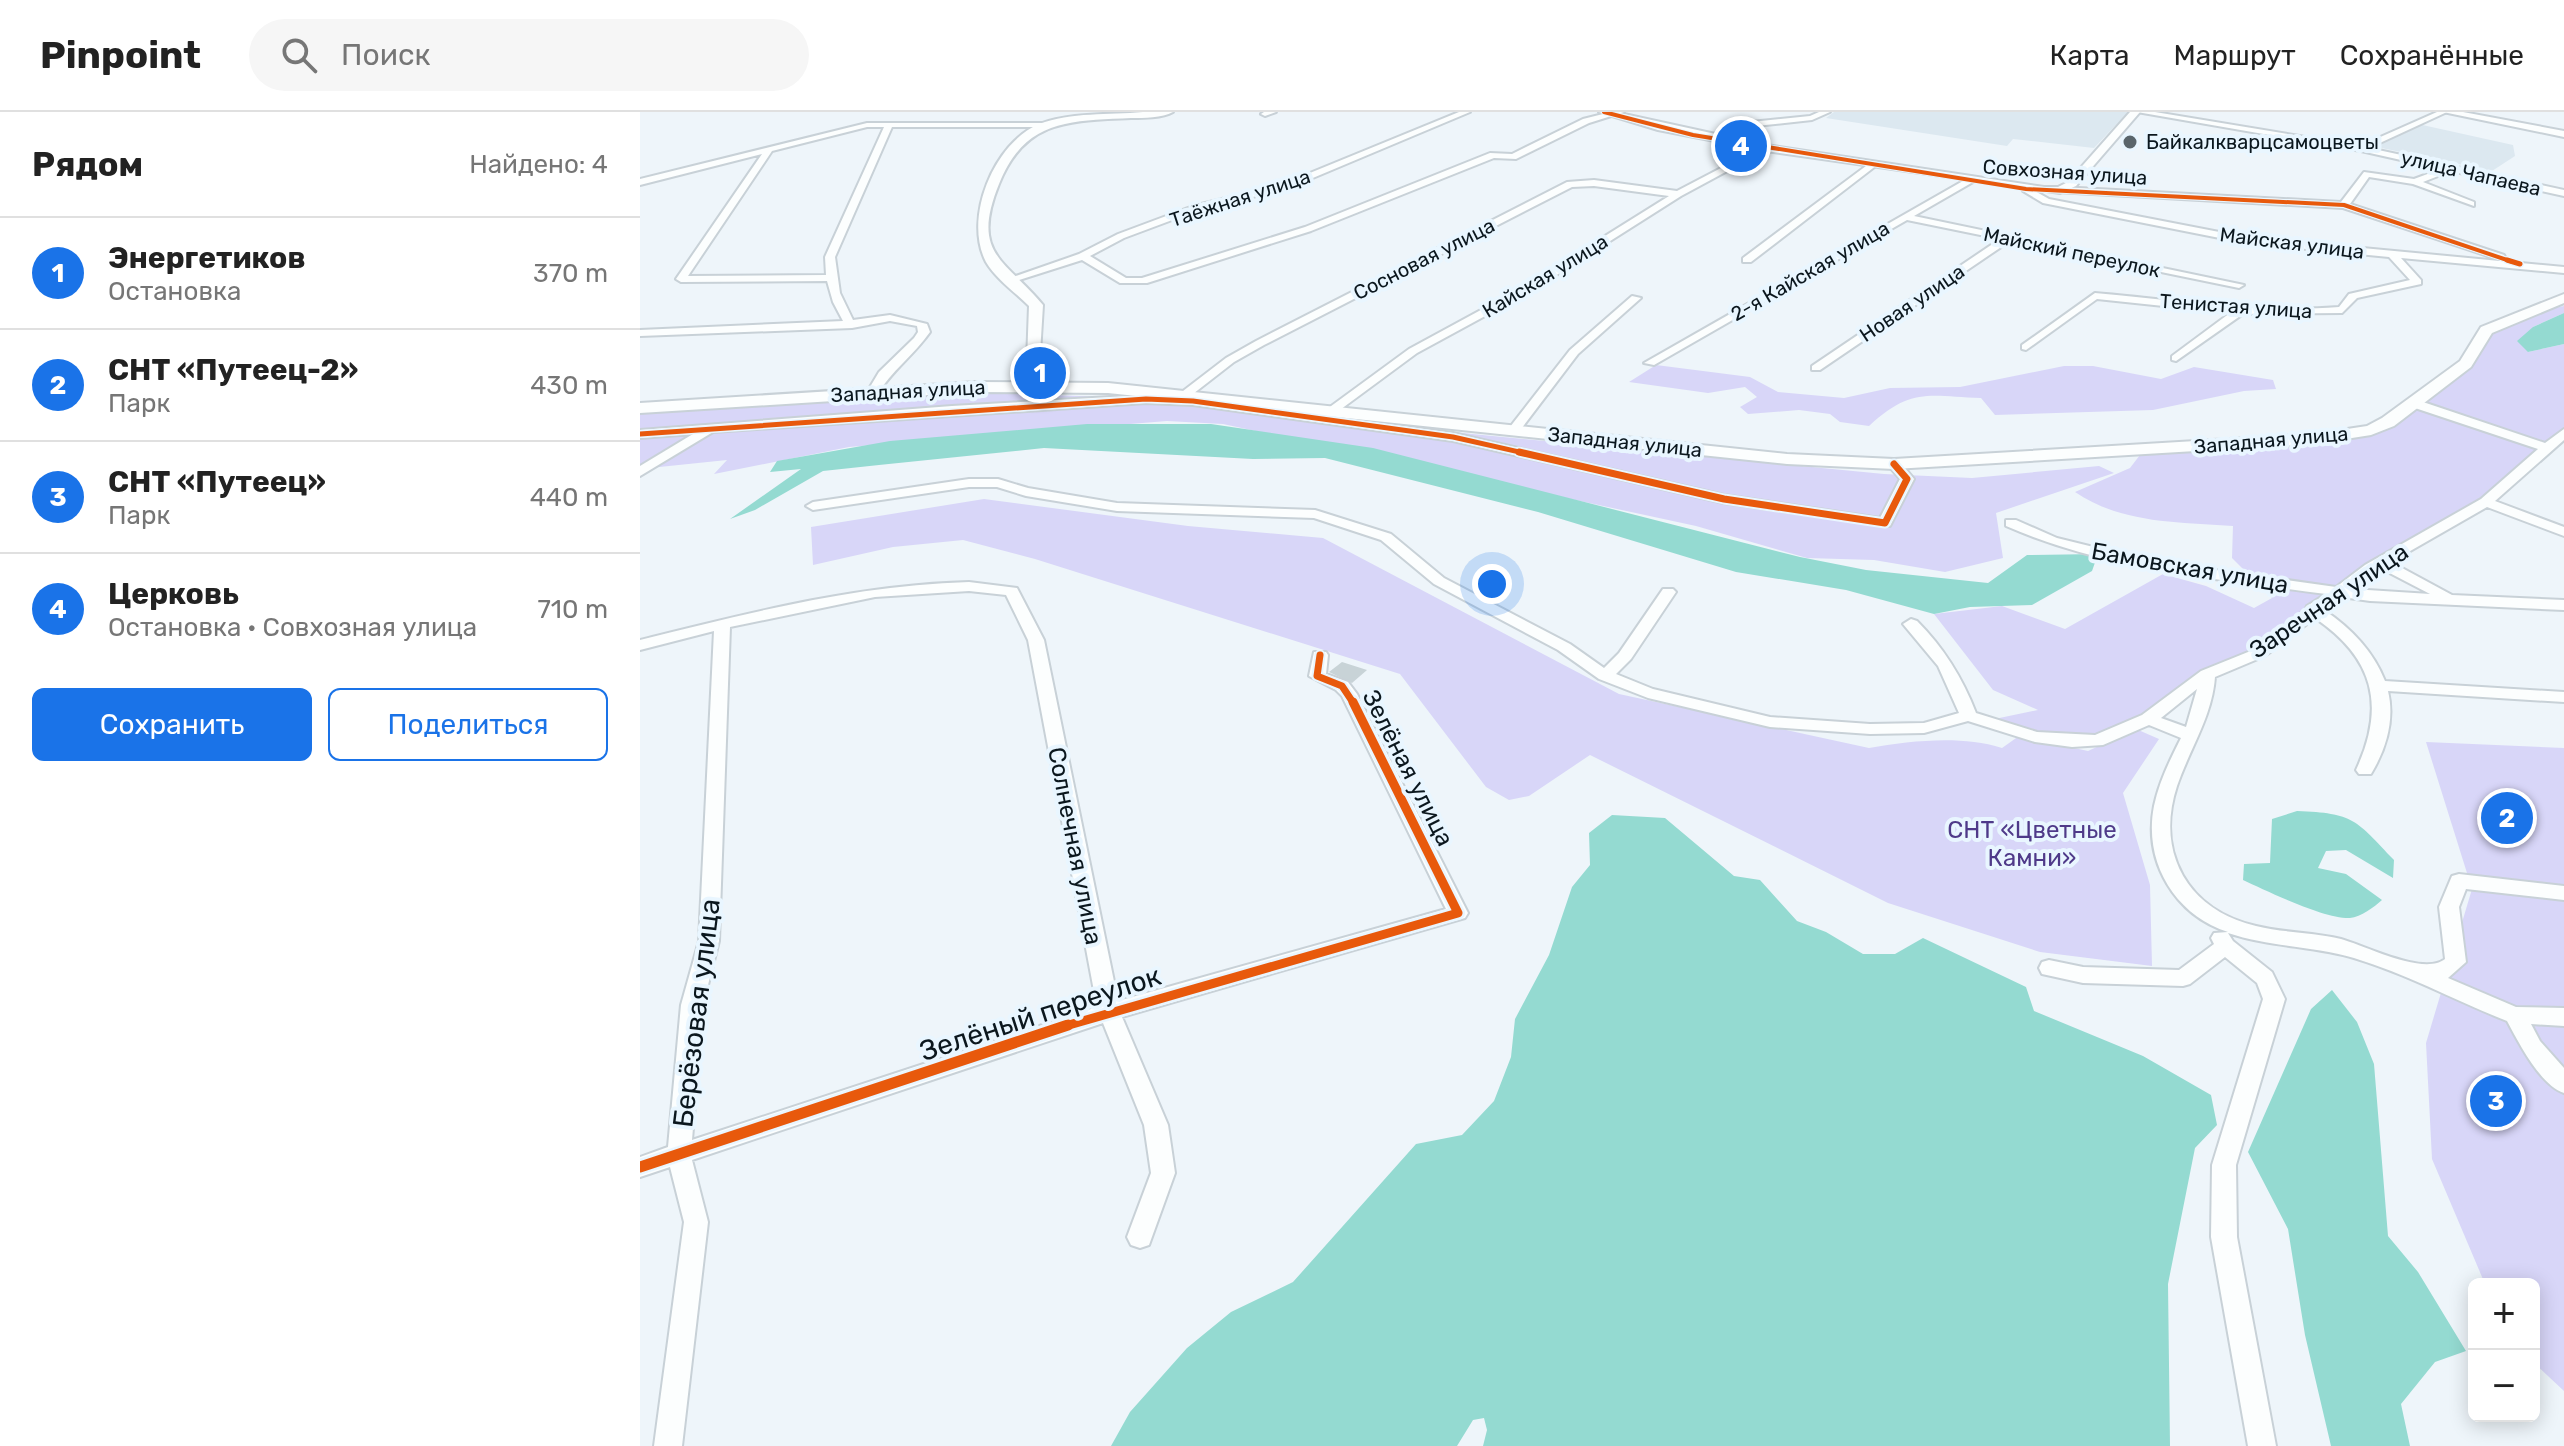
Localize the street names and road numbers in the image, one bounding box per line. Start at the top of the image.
street label: улица Чапаева [2399,145,2543,201]
street label: Совхозная улица [1982,154,2148,190]
street label: Таёжная улица [1167,164,1313,232]
street label: Сосновая улица [1349,213,1499,305]
street label: 2-я Кайская улица [1727,216,1893,326]
street label: Майский переулок [1981,222,2163,283]
street label: Майская улица [2218,222,2366,264]
street label: Кайская улица [1478,229,1612,323]
street label: Новая улица [1855,259,1969,347]
street label: Тенистая улица [2159,289,2313,323]
street label: Западная улица [830,375,986,407]
street label: Западная улица [2193,421,2349,459]
street label: Западная улица [1547,422,1703,462]
street label: Бамовская улица [2089,537,2291,599]
street label: Заречная улица [2245,538,2413,664]
street label: Зелёная улица [1357,685,1459,851]
street label: Солнечная улица [1042,745,1108,947]
street label: Берёзовая улица [666,897,727,1129]
street label: Зелёный переулок [915,959,1165,1068]

